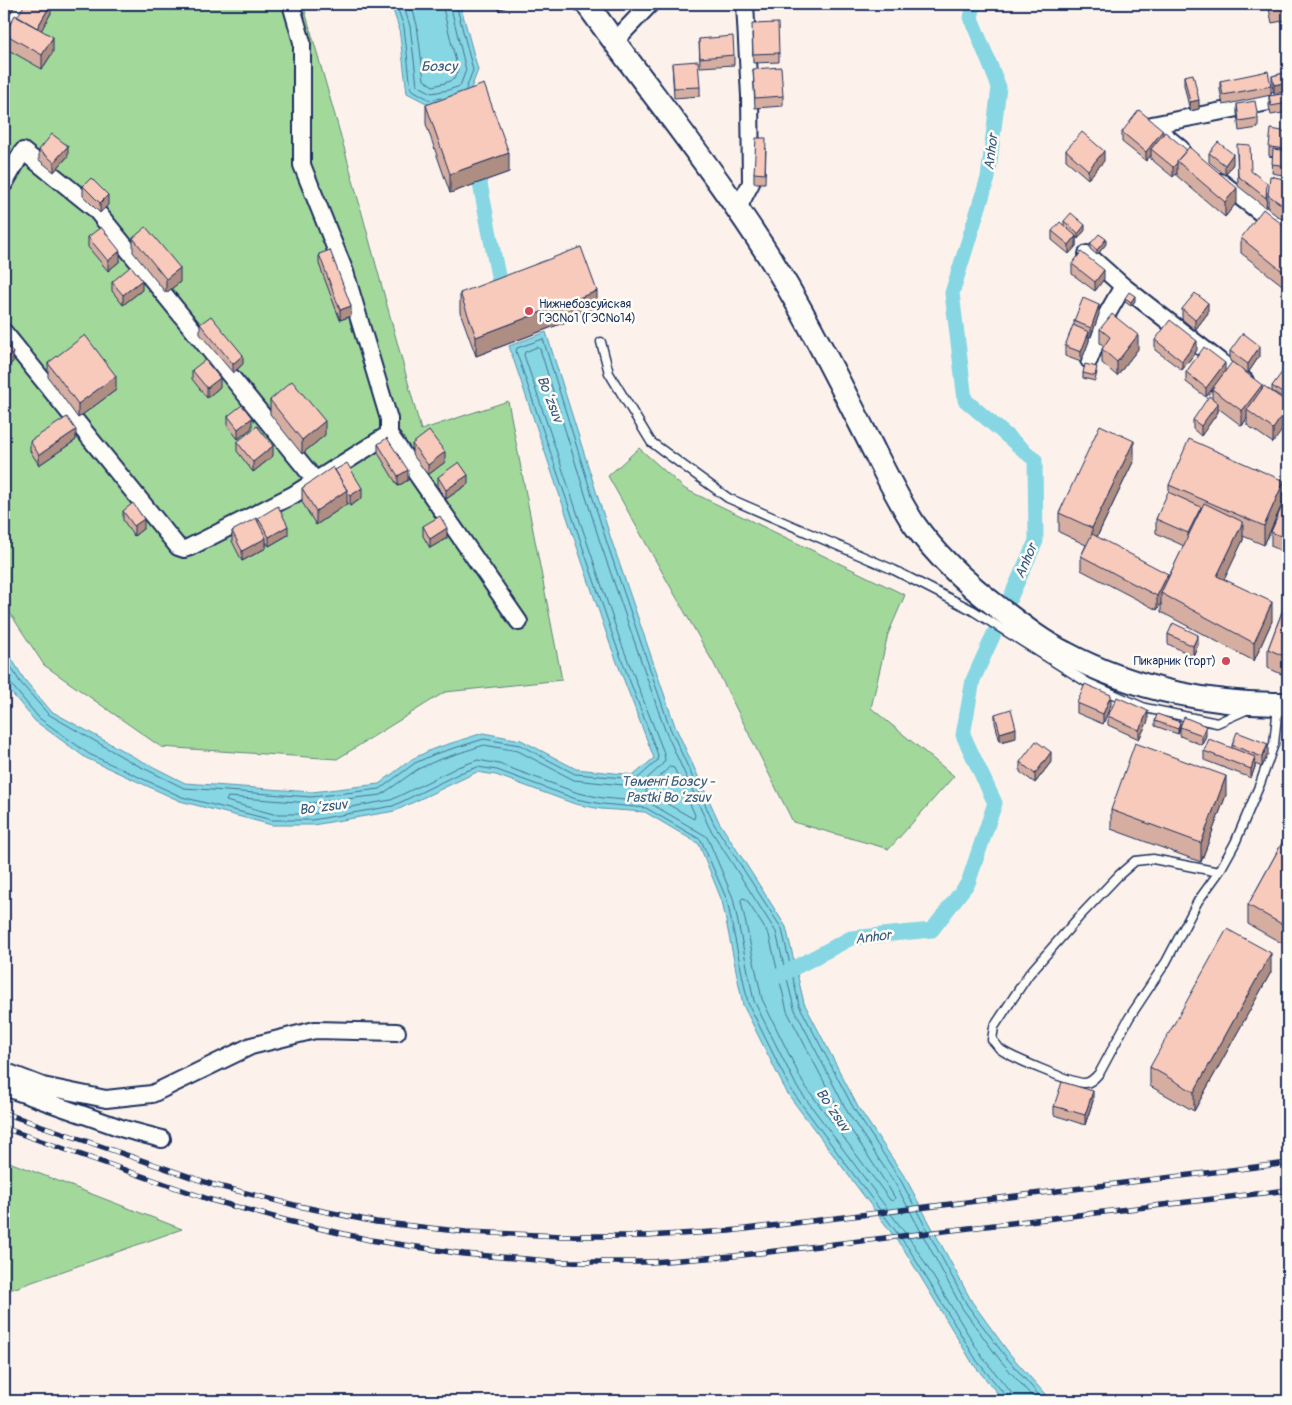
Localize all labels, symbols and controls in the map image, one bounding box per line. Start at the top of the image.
water label: Бозсу [421,58,459,75]
water label: Anhor [980,131,1002,171]
place label: Нижнебозсуйская ГЭС№1 (ГЭС№14) [539,297,636,326]
marker: Нижнебозсуйская ГЭС№1 (ГЭС№14) [523,305,535,317]
water label: Boʻzsuv [533,374,567,426]
water label: Anhor [1011,539,1042,581]
place label: Пикарник (торт) [1134,654,1216,669]
marker: Пикарник (торт) [1220,655,1232,667]
water label: Төменгі Бозсу - Pastki Boʻzsuv [621,773,716,806]
water label: Boʻzsuv [298,795,350,818]
water label: Anhor [854,926,894,948]
water label: Boʻzsuv [813,1085,854,1136]

